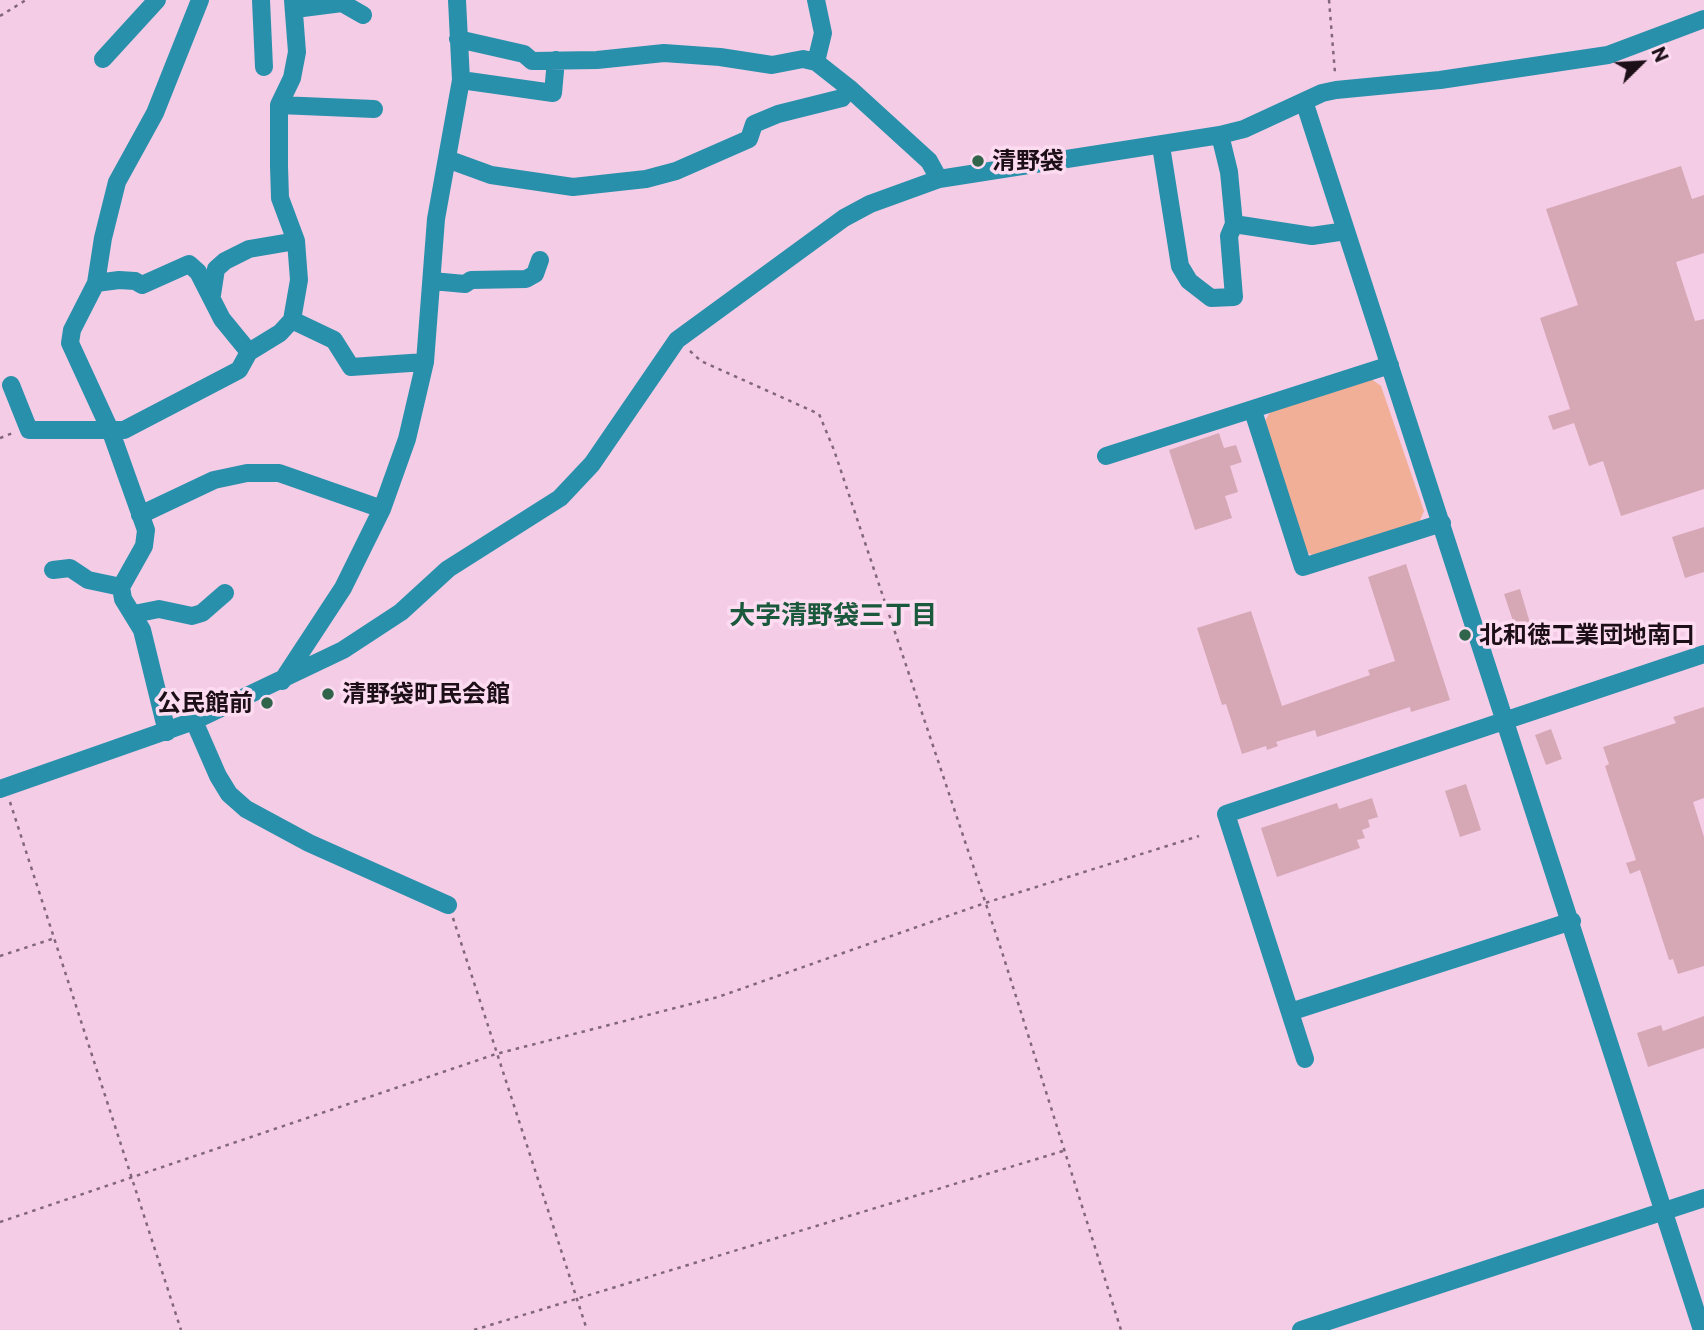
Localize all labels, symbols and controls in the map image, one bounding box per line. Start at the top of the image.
north arrow [1606,28,1676,98]
text: N [1647,43,1674,65]
place label: 清野袋 [992,147,1064,175]
marker: 清野袋 [970,153,986,169]
district label: 大字清野袋三丁目 [729,599,937,631]
place label: 北和徳工業団地南口 [1479,621,1695,649]
marker: 北和徳工業団地南口 [1457,627,1473,643]
place label: 清野袋町民会館 [342,680,510,708]
marker: 清野袋町民会館 [320,686,336,702]
place label: 公民館前 [157,689,253,717]
marker: 公民館前 [259,695,275,711]

